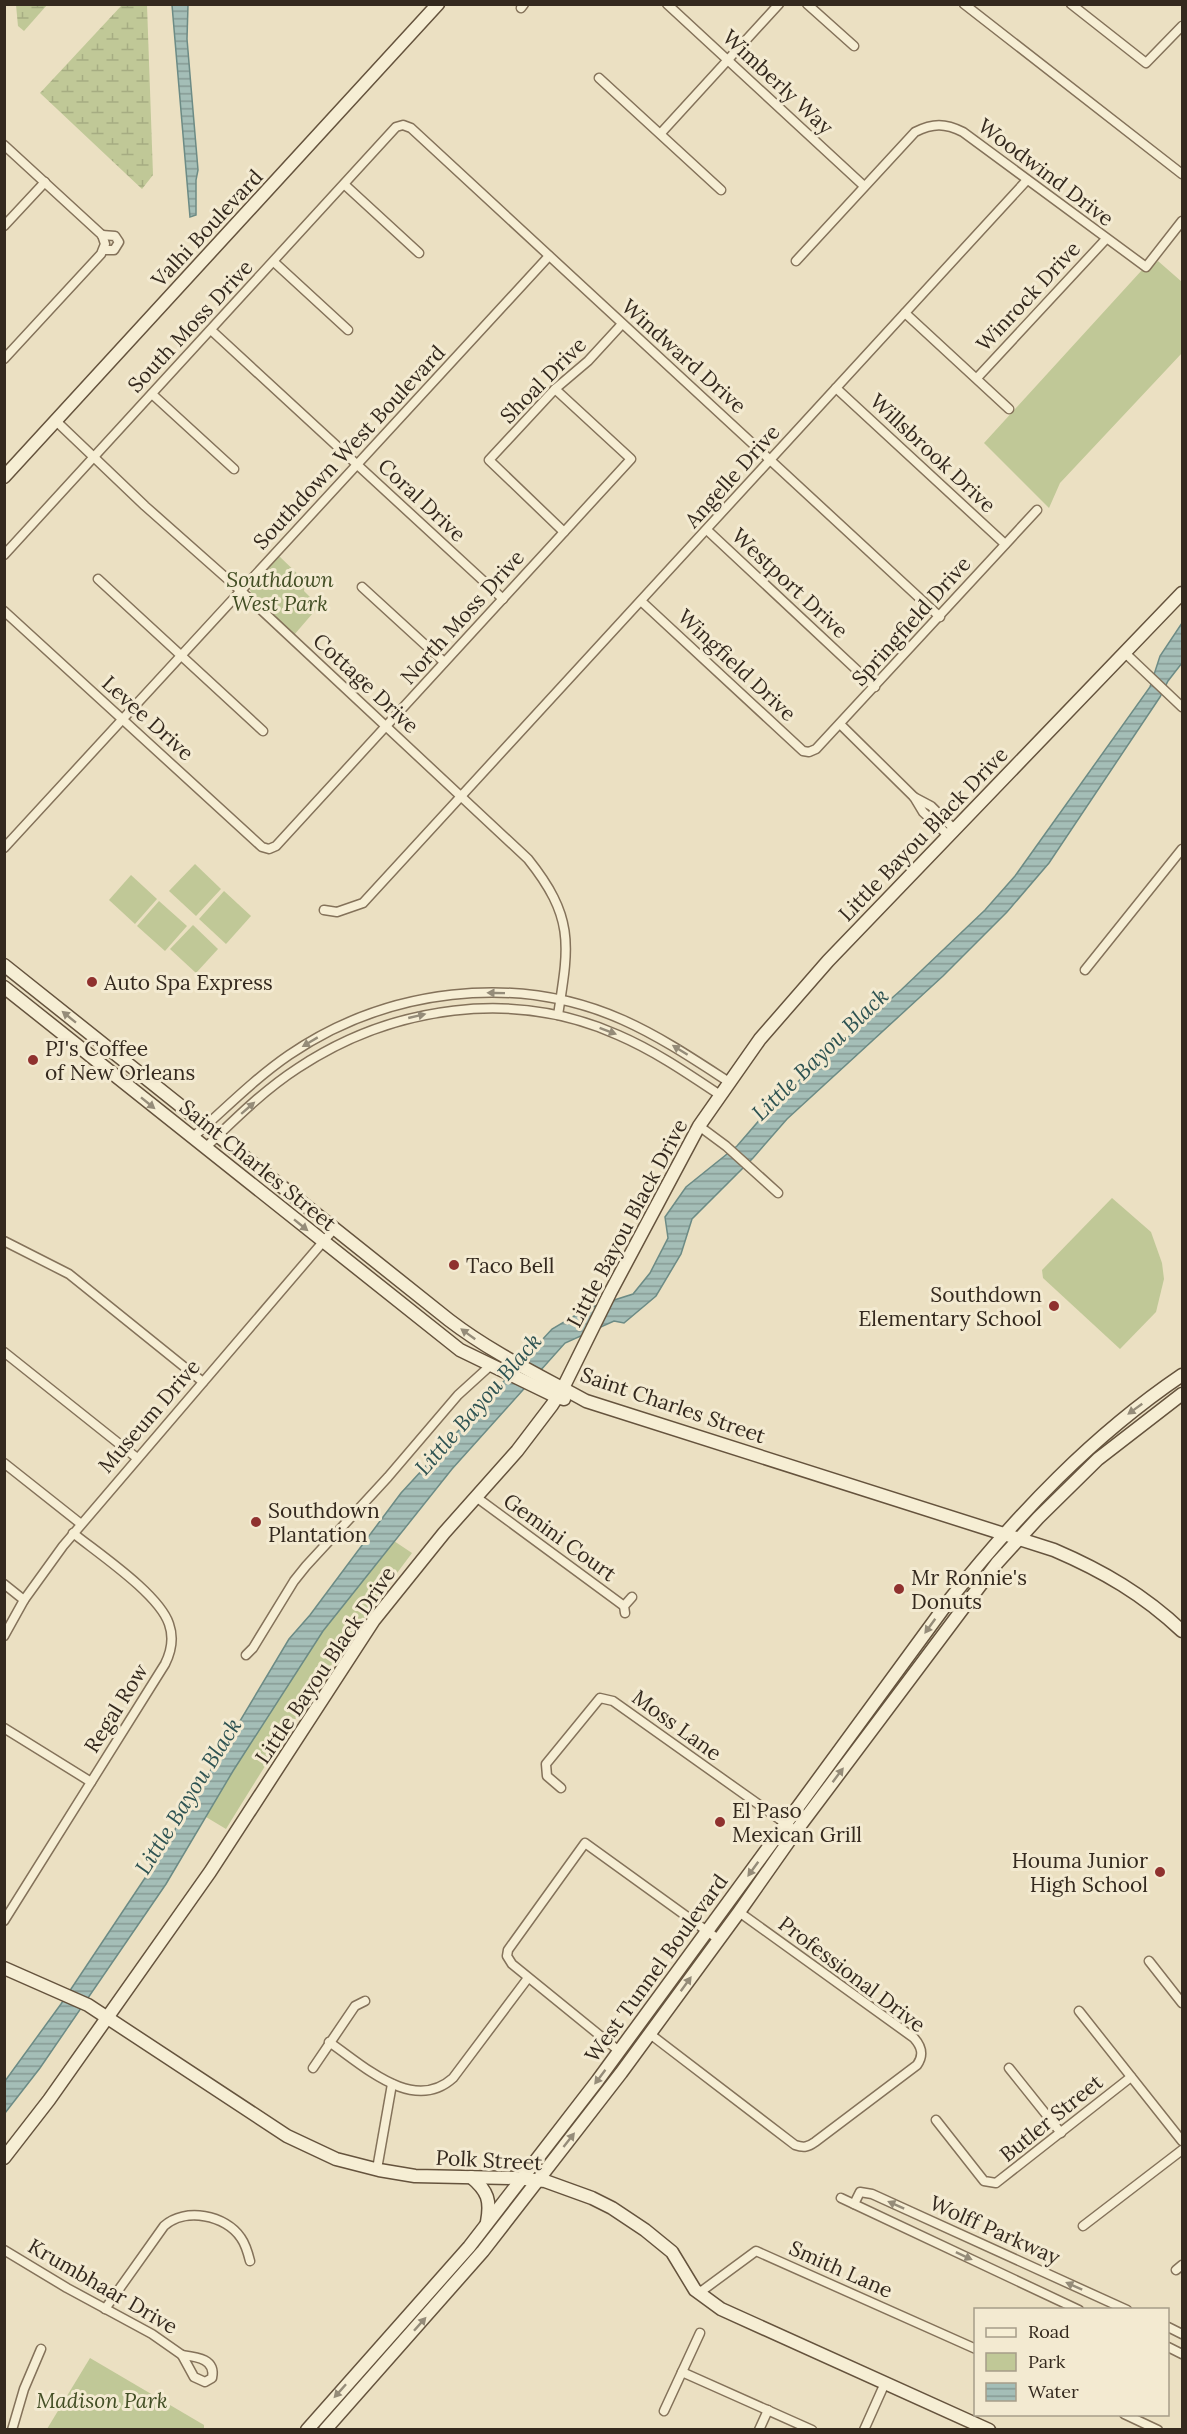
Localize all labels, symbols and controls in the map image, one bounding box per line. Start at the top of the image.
street label: Wimberly Way [717,24,839,140]
street label: Woodwind Drive [973,112,1119,232]
street label: Valhi Boulevard [145,163,268,293]
street label: Winrock Drive [970,235,1086,357]
street label: South Moss Drive [122,254,258,398]
street label: Windward Drive [616,293,752,419]
street label: Shoal Drive [494,331,592,429]
street label: Southdown West Boulevard [247,339,451,555]
street label: Willsbrook Drive [864,388,1002,518]
street label: Angelle Drive [678,419,785,534]
street label: Coral Drive [372,452,472,548]
street label: Westport Drive [726,522,854,644]
street label: North Moss Drive [394,544,530,690]
street label: Springfield Drive [846,551,976,691]
park label: Southdown West Park [226,566,334,617]
street label: Wingfield Drive [672,603,802,727]
street label: Cottage Drive [307,627,425,739]
street label: Levee Drive [96,670,200,766]
street label: Little Bayou Black Drive [833,741,1013,927]
place label: Auto Spa Express [103,969,273,996]
marker: Auto Spa Express [85,975,99,989]
water label: Little Bayou Black [746,982,894,1126]
one-way arrow [487,988,506,998]
one-way arrow [61,1010,77,1023]
one-way arrow [407,1010,426,1020]
one-way arrow [599,1027,617,1036]
place label: PJ's Coffee of New Orleans [45,1035,195,1086]
one-way arrow [301,1037,318,1047]
one-way arrow [672,1045,688,1056]
marker: PJ's Coffee of New Orleans [26,1053,40,1067]
street label: Saint Charles Street [174,1094,342,1237]
one-way arrow [141,1096,156,1108]
one-way arrow [240,1102,255,1115]
street label: Little Bayou Black Drive [561,1114,693,1332]
one-way arrow [293,1218,308,1230]
place label: Taco Bell [466,1252,555,1279]
marker: Taco Bell [447,1258,461,1272]
place label: Southdown Elementary School [858,1281,1042,1332]
marker: Southdown Elementary School [1047,1299,1061,1313]
water label: Little Bayou Black [409,1327,547,1481]
one-way arrow [460,1329,475,1341]
street label: Museum Drive [92,1353,206,1479]
street label: Saint Charles Street [577,1361,770,1450]
one-way arrow [1127,1403,1143,1415]
street label: Gemini Court [498,1487,622,1588]
place label: Southdown Plantation [268,1497,380,1548]
marker: Southdown Plantation [249,1515,263,1529]
street label: Little Bayou Black Drive [249,1561,401,1769]
place label: Mr Ronnie's Donuts [911,1564,1027,1615]
marker: Mr Ronnie's Donuts [892,1582,906,1596]
one-way arrow [924,1618,936,1634]
street label: Regal Row [78,1658,154,1758]
street label: Moss Lane [627,1684,727,1766]
water label: Little Bayou Black [129,1713,247,1879]
one-way arrow [832,1767,844,1783]
place label: El Paso Mexican Grill [732,1797,862,1848]
marker: El Paso Mexican Grill [713,1815,727,1829]
place label: Houma Junior High School [1012,1847,1148,1898]
one-way arrow [747,1860,759,1876]
marker: Houma Junior High School [1153,1865,1167,1879]
street label: West Tunnel Boulevard [579,1869,733,2067]
street label: Professional Drive [773,1910,931,2038]
one-way arrow [680,1976,692,1992]
one-way arrow [594,2068,606,2084]
street label: Butler Street [994,2068,1109,2168]
one-way arrow [563,2132,575,2147]
street label: Polk Street [435,2144,544,2176]
street label: Wolff Parkway [926,2189,1064,2271]
one-way arrow [887,2201,904,2210]
street label: Krumbhaar Drive [23,2232,183,2340]
street label: Smith Lane [785,2234,897,2304]
one-way arrow [956,2251,973,2260]
one-way arrow [1065,2281,1082,2290]
legend [974,2308,1169,2416]
one-way arrow [413,2316,427,2331]
text: Road [1028,2320,1070,2343]
text: Park [1028,2350,1066,2373]
text: Water [1028,2380,1079,2403]
one-way arrow [333,2383,347,2398]
park label: Madison Park [36,2387,168,2414]

